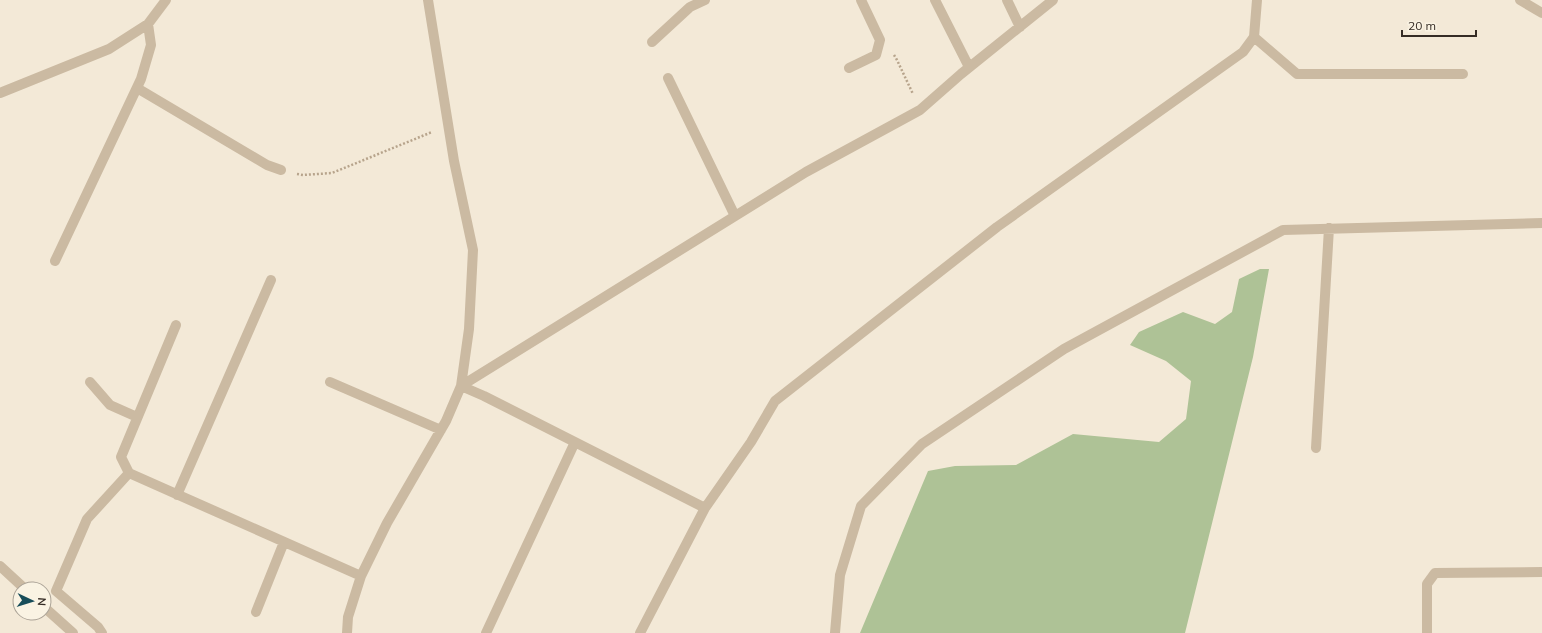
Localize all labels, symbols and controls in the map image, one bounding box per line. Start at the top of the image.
scale bar [1402,12,1476,38]
text: 20 m [1408,18,1436,33]
north arrow [12,581,52,621]
text: N [35,597,49,606]

